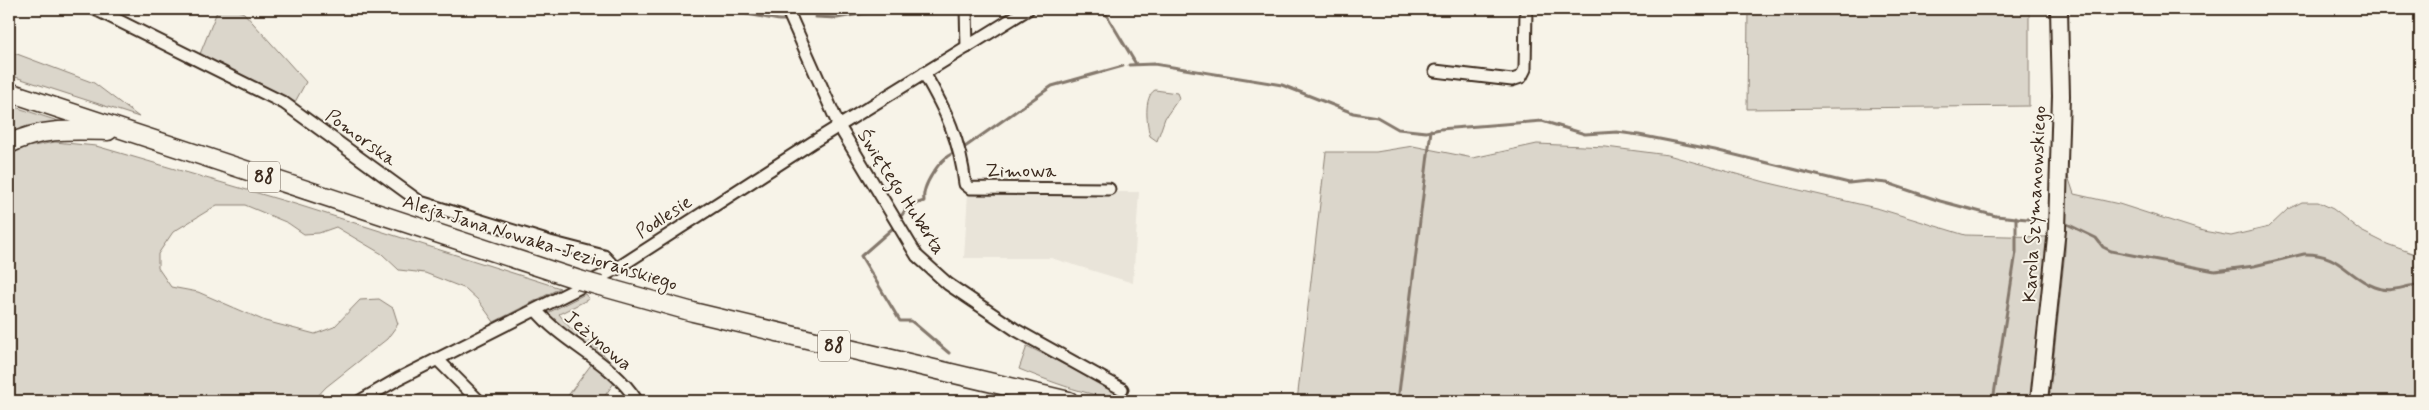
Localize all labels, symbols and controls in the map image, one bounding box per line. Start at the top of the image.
street label: Pomorska [320,104,402,173]
street label: Karola Szymanowskiego [2017,105,2054,303]
street label: Świętego Huberta [849,124,952,261]
street label: Zimowa [986,159,1057,184]
road number: 88 [248,162,280,192]
street label: Aleja Jana Nowaka-Jeziorańskiego [399,189,680,299]
street label: Podlesie [631,190,697,244]
street label: Jeżynowa [558,305,637,377]
road number: 88 [818,331,850,362]

